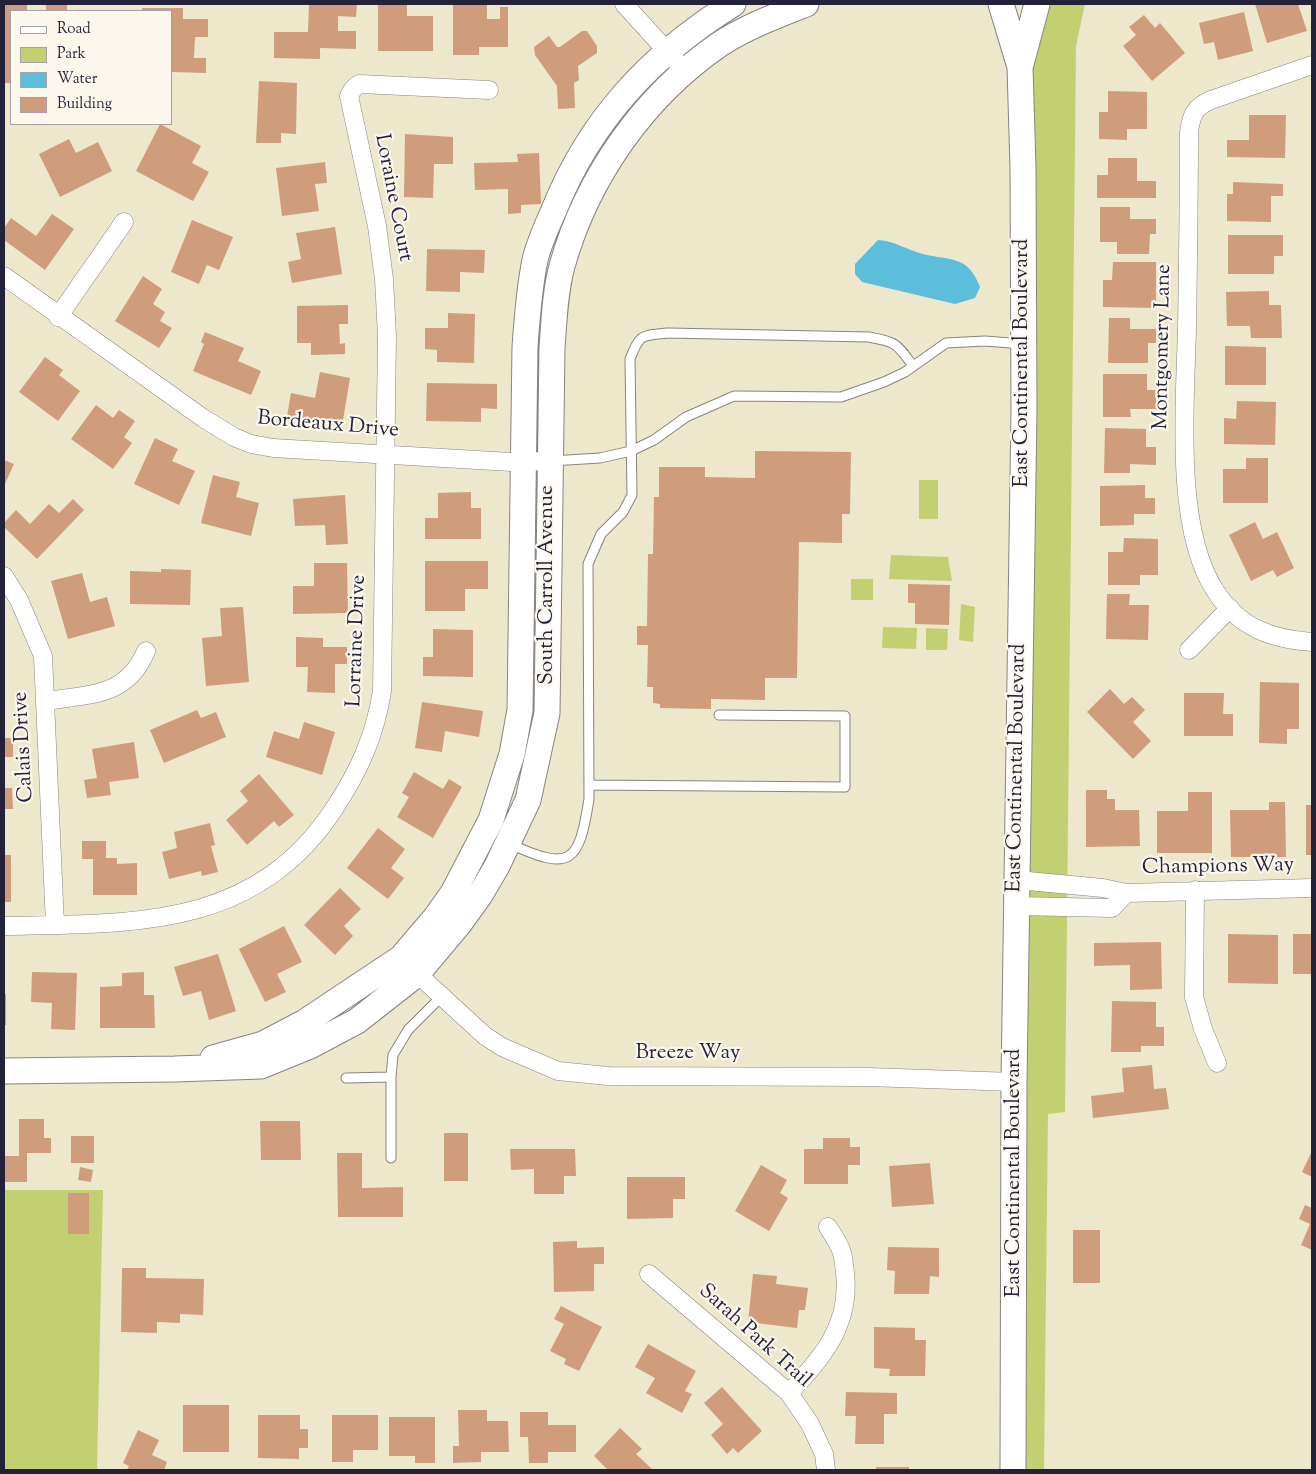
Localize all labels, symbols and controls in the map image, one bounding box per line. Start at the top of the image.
legend [10,10,172,125]
text: Road [57,19,91,40]
text: Park [57,44,86,65]
text: Water [57,69,97,90]
text: Building [57,94,112,115]
street label: Loraine Court [367,132,417,264]
street label: East Continental Boulevard [1010,239,1036,487]
street label: Montgomery Lane [1150,264,1178,430]
street label: Bordeaux Drive [256,407,400,445]
street label: South Carroll Avenue [535,485,561,685]
street label: Lorraine Drive [343,574,373,708]
street label: East Continental Boulevard [1003,643,1033,893]
street label: Calais Drive [10,691,40,803]
street label: Champions Way [1142,854,1294,882]
street label: Breeze Way [636,1041,740,1067]
street label: East Continental Boulevard [1002,1049,1028,1297]
street label: Sarah Park Trail [692,1280,816,1394]

